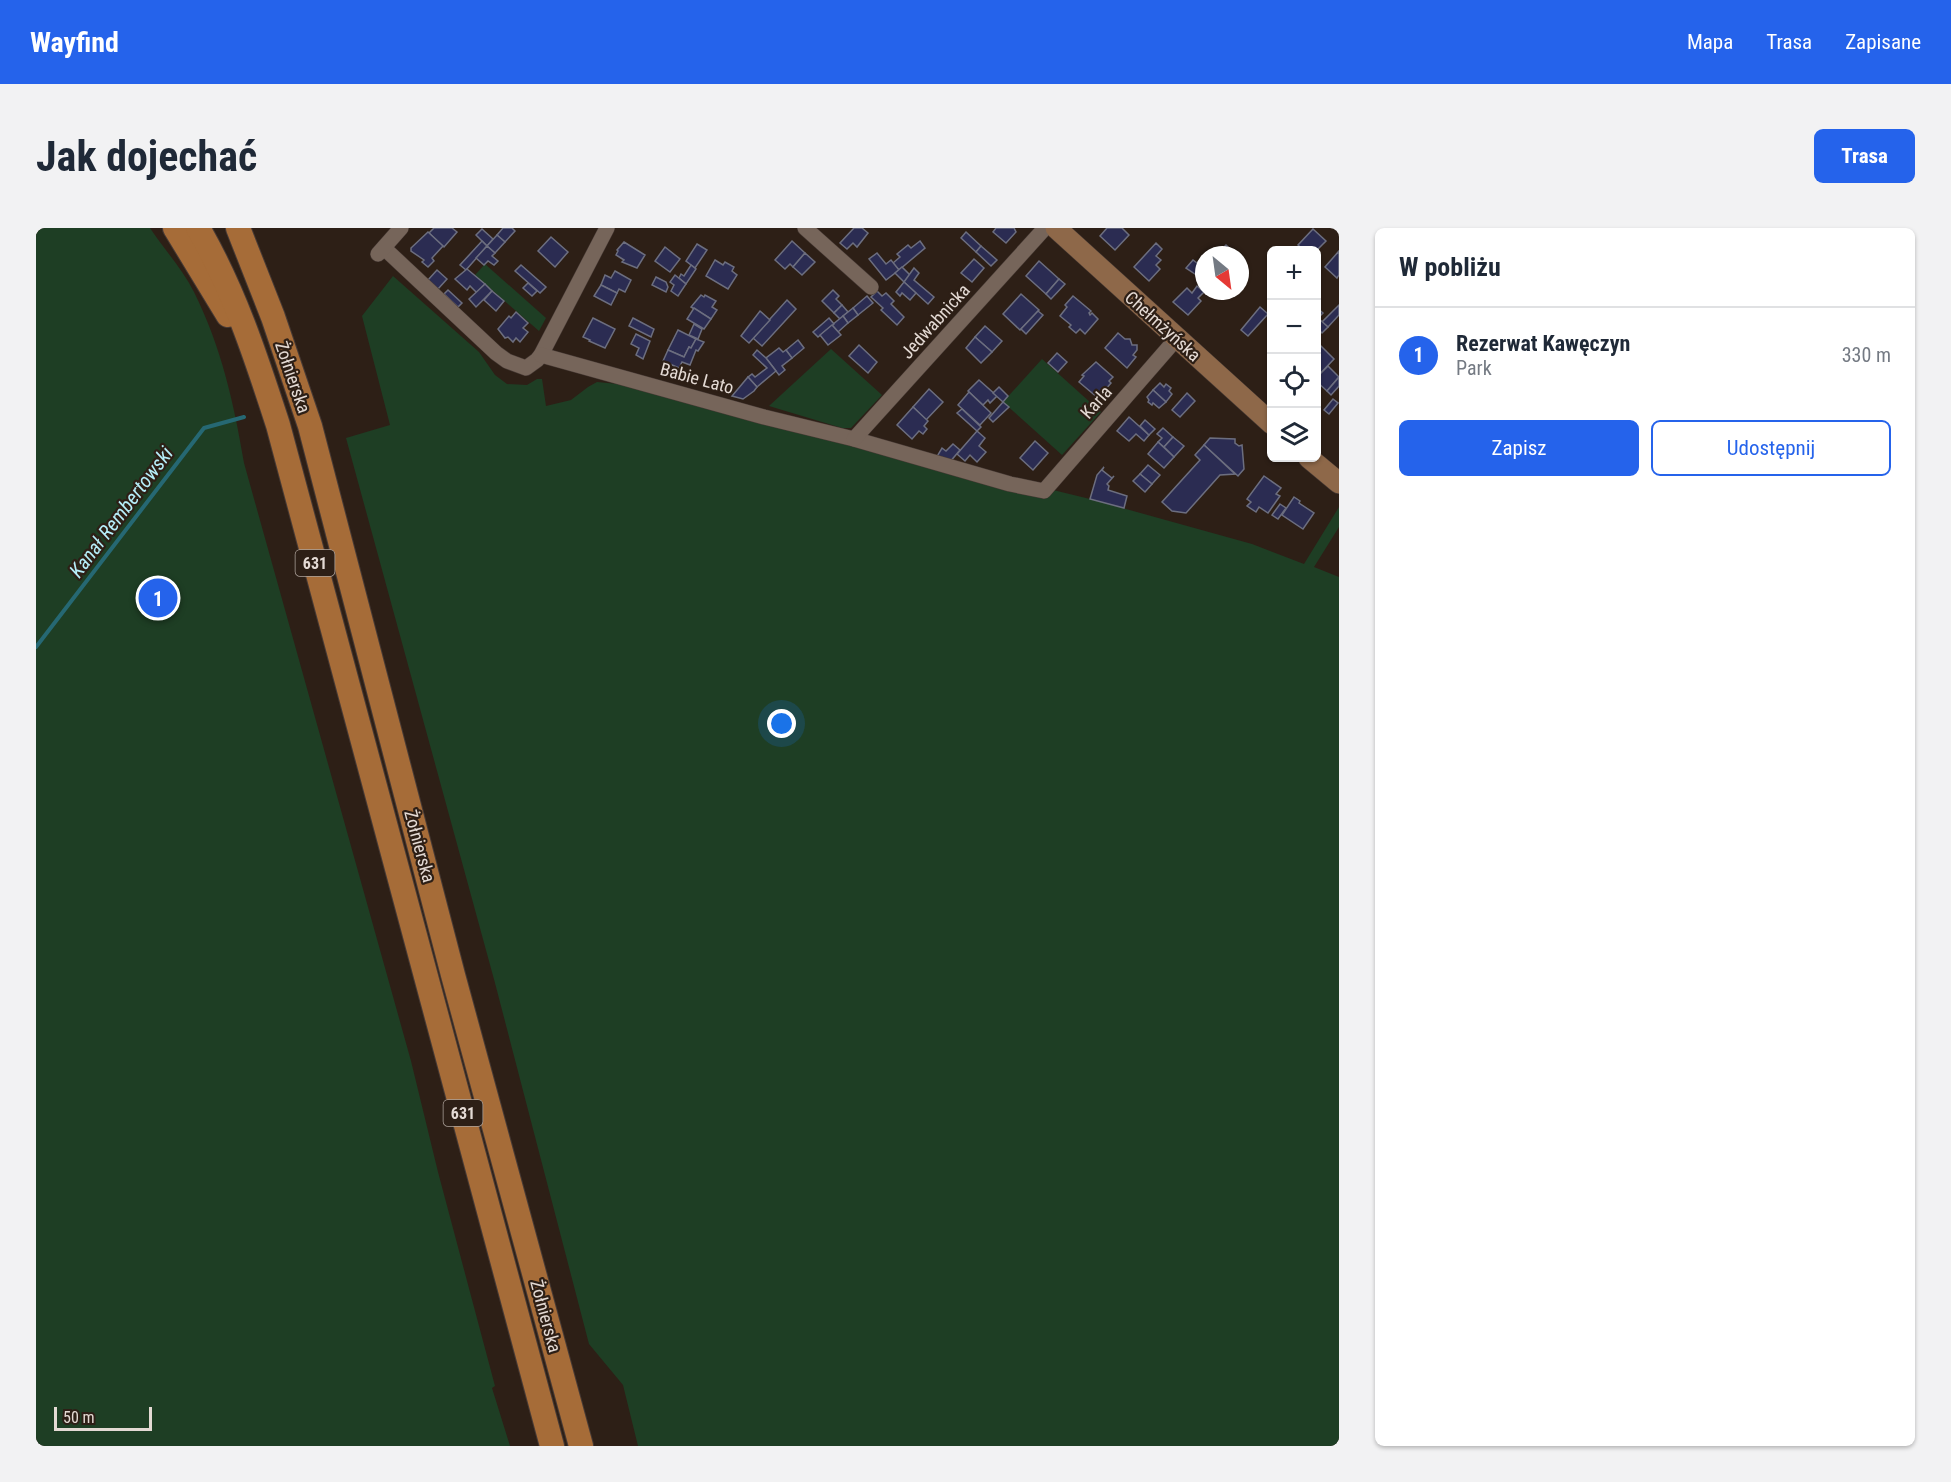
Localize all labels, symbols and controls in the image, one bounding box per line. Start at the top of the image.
text: Wayfind [30,26,119,59]
text: Mapa [1687,30,1733,54]
text: Trasa [1766,30,1812,54]
text: Zapisane [1845,30,1921,54]
button: Trasa [1814,129,1915,183]
text: Jak dojechać [36,132,257,181]
north arrow [1195,246,1249,300]
map controls [1267,246,1321,462]
button: + [1267,246,1321,300]
text: W pobliżu [1399,252,1501,282]
street label: Jedwabnicka [896,279,974,363]
street label: Chełmżyńska [1121,287,1205,365]
button: − [1267,300,1321,354]
text: Rezerwat Kawęczyn [1456,331,1630,356]
street label: Żołnierska [271,338,315,416]
text: 1 [1413,343,1424,367]
text: 330 m [1842,343,1891,367]
button: locate [1267,354,1321,408]
text: Park [1456,356,1492,380]
street label: Babie Lato [658,358,736,398]
street label: Karla [1076,381,1116,423]
button: layers [1267,408,1321,462]
button: Zapisz [1399,420,1639,476]
button: Udostępnij [1651,420,1891,476]
water label: Kanał Rembertowski [64,442,178,582]
road number: 631 [296,550,334,576]
pin: 1 [138,576,178,620]
your location [767,709,796,738]
street label: Żołnierska [400,807,440,885]
road number: 631 [444,1100,482,1126]
street label: Żołnierska [526,1277,566,1355]
scale bar [54,1404,152,1432]
text: 50 m [63,1408,95,1427]

